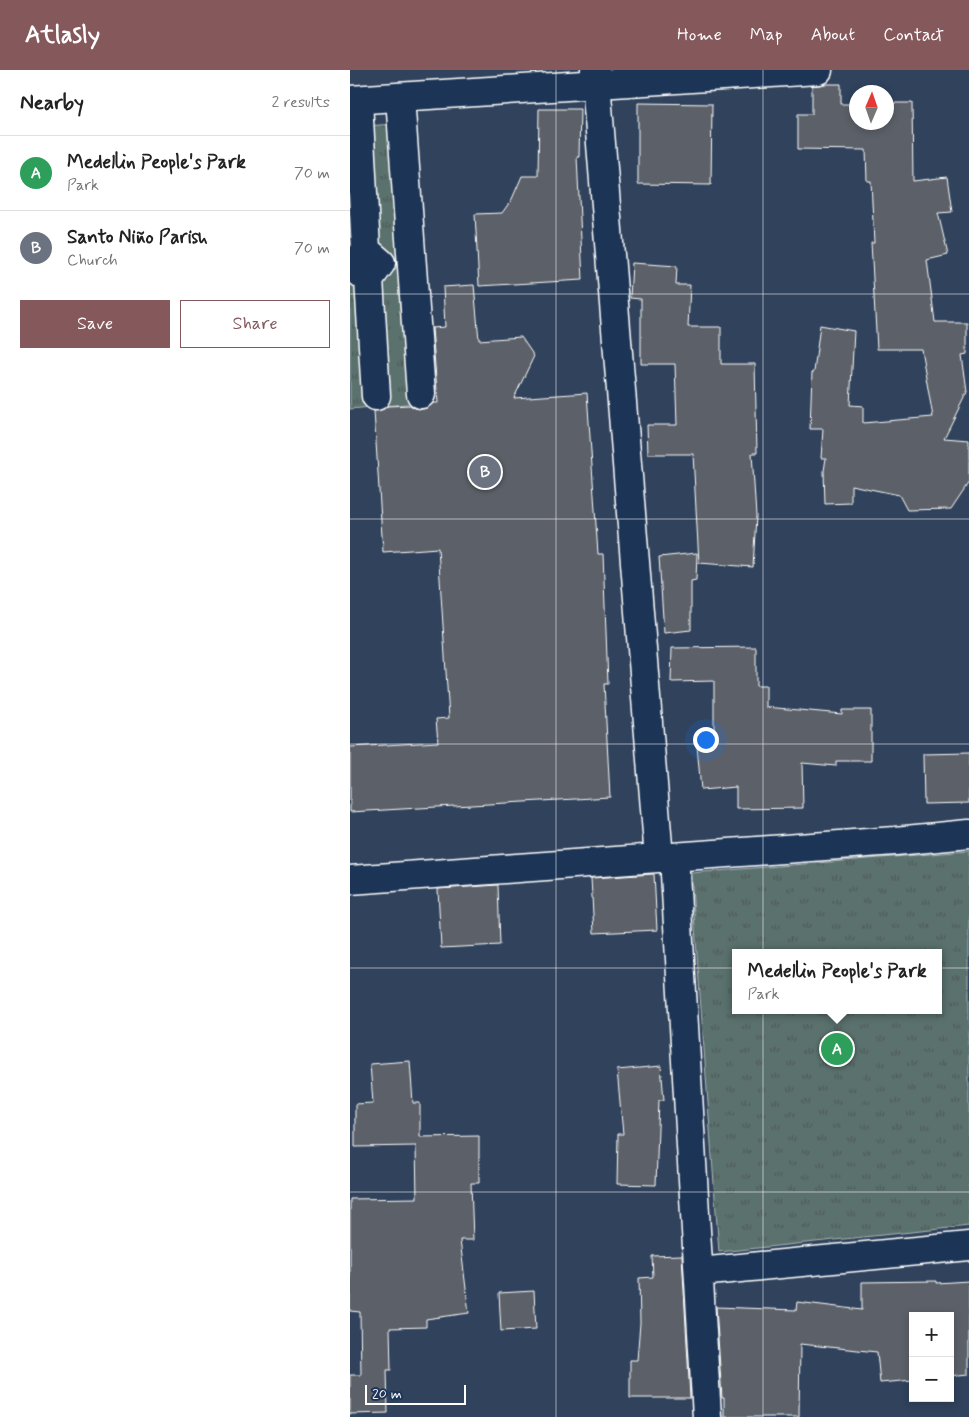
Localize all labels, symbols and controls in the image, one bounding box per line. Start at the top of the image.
text: Atlasly [25,20,100,51]
text: Home [677,23,722,47]
text: Map [750,23,783,47]
text: About [811,23,855,47]
text: Contact [883,23,944,47]
north arrow [849,85,894,130]
text: Nearby [20,89,84,117]
text: 2 results [272,92,330,113]
text: Medellin People's Park [67,150,246,175]
text: A [31,163,41,184]
text: 70 m [294,163,330,184]
text: Park [67,175,99,196]
text: Santo Niño Parish [67,225,208,250]
text: B [31,238,41,259]
text: 70 m [294,238,330,259]
text: Church [67,250,118,271]
button: Save [20,300,170,348]
button: Share [180,300,330,348]
pin: B [469,453,501,491]
your location [693,727,719,753]
popup [732,949,942,1014]
text: Medellin People's Park [748,959,926,984]
text: Park [748,984,779,1005]
pin: A [821,1030,853,1068]
map controls [909,1312,954,1402]
button: + [909,1312,954,1357]
button: − [909,1357,954,1402]
scale bar [365,1382,466,1405]
text: 20 m [372,1385,402,1403]

